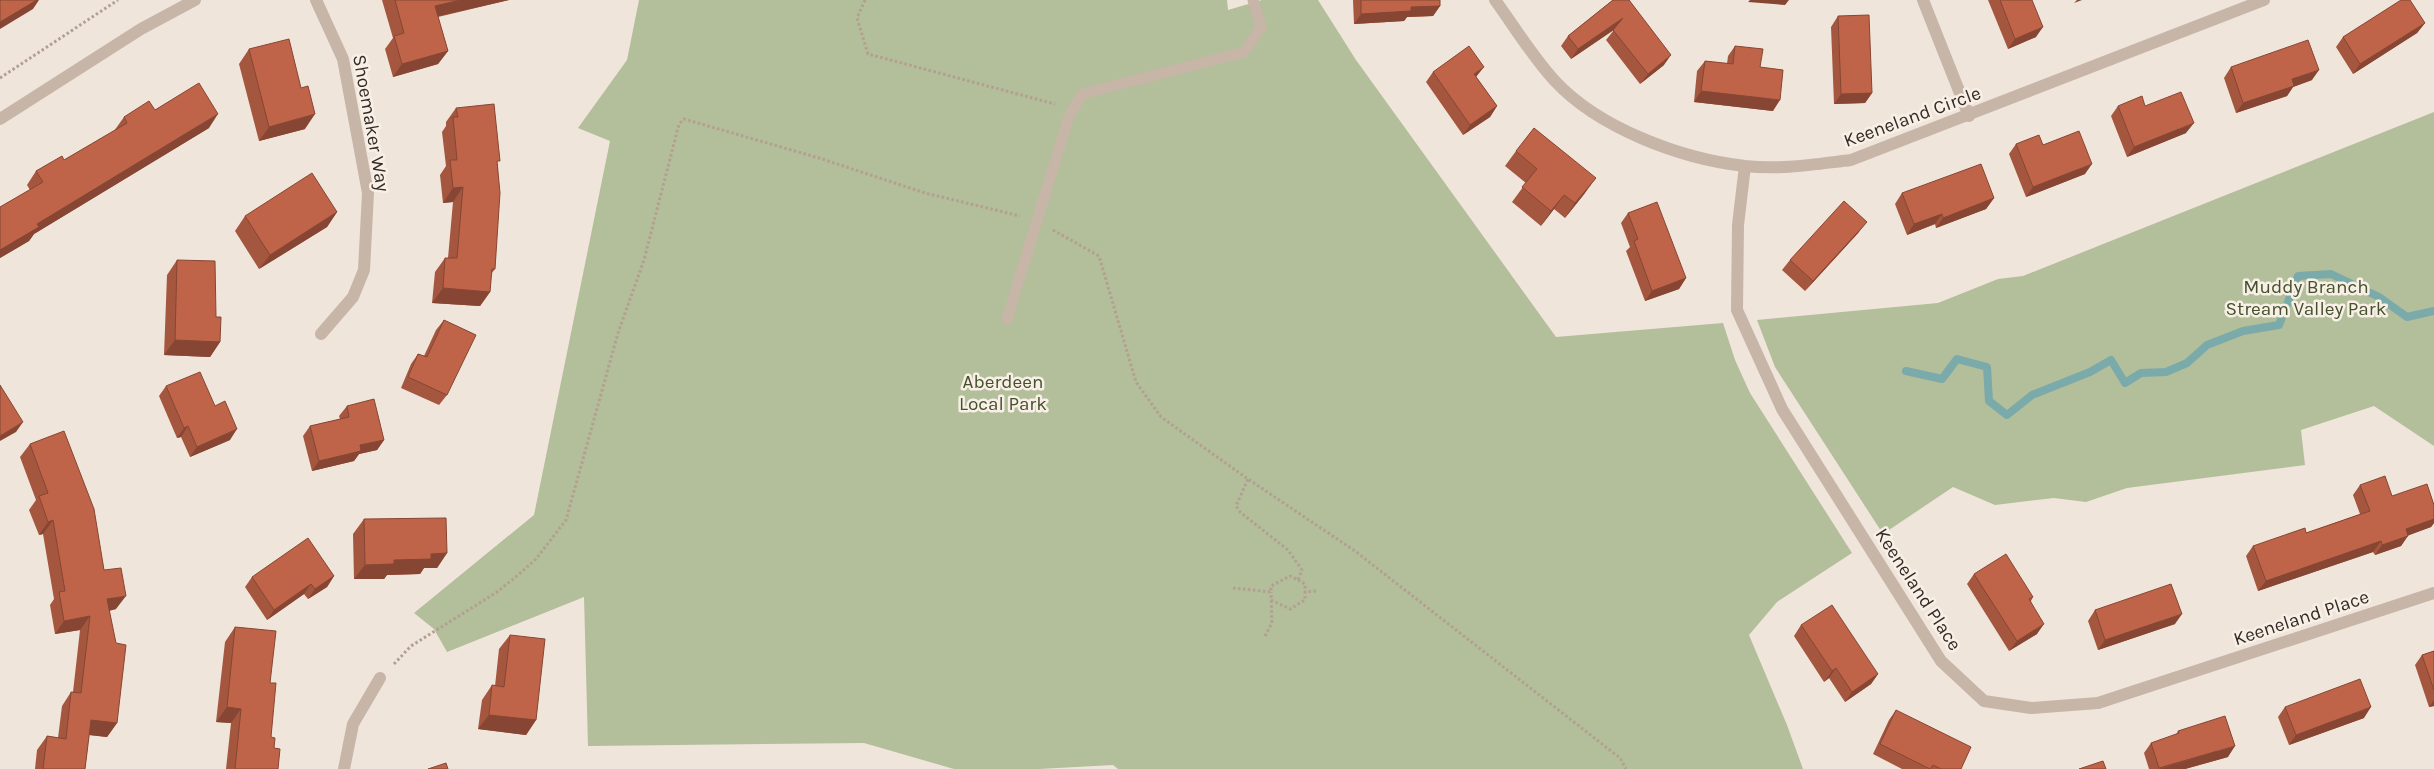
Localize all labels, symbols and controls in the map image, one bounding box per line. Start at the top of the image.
street label: Shoemaker Way [348,53,394,194]
street label: Keeneland Circle [1841,82,1984,152]
park label: Muddy Branch Stream Valley Park [2226,276,2387,320]
park label: Aberdeen Local Park [959,371,1047,415]
street label: Keeneland Place [1870,524,1966,655]
street label: Keeneland Place [2231,586,2372,650]

